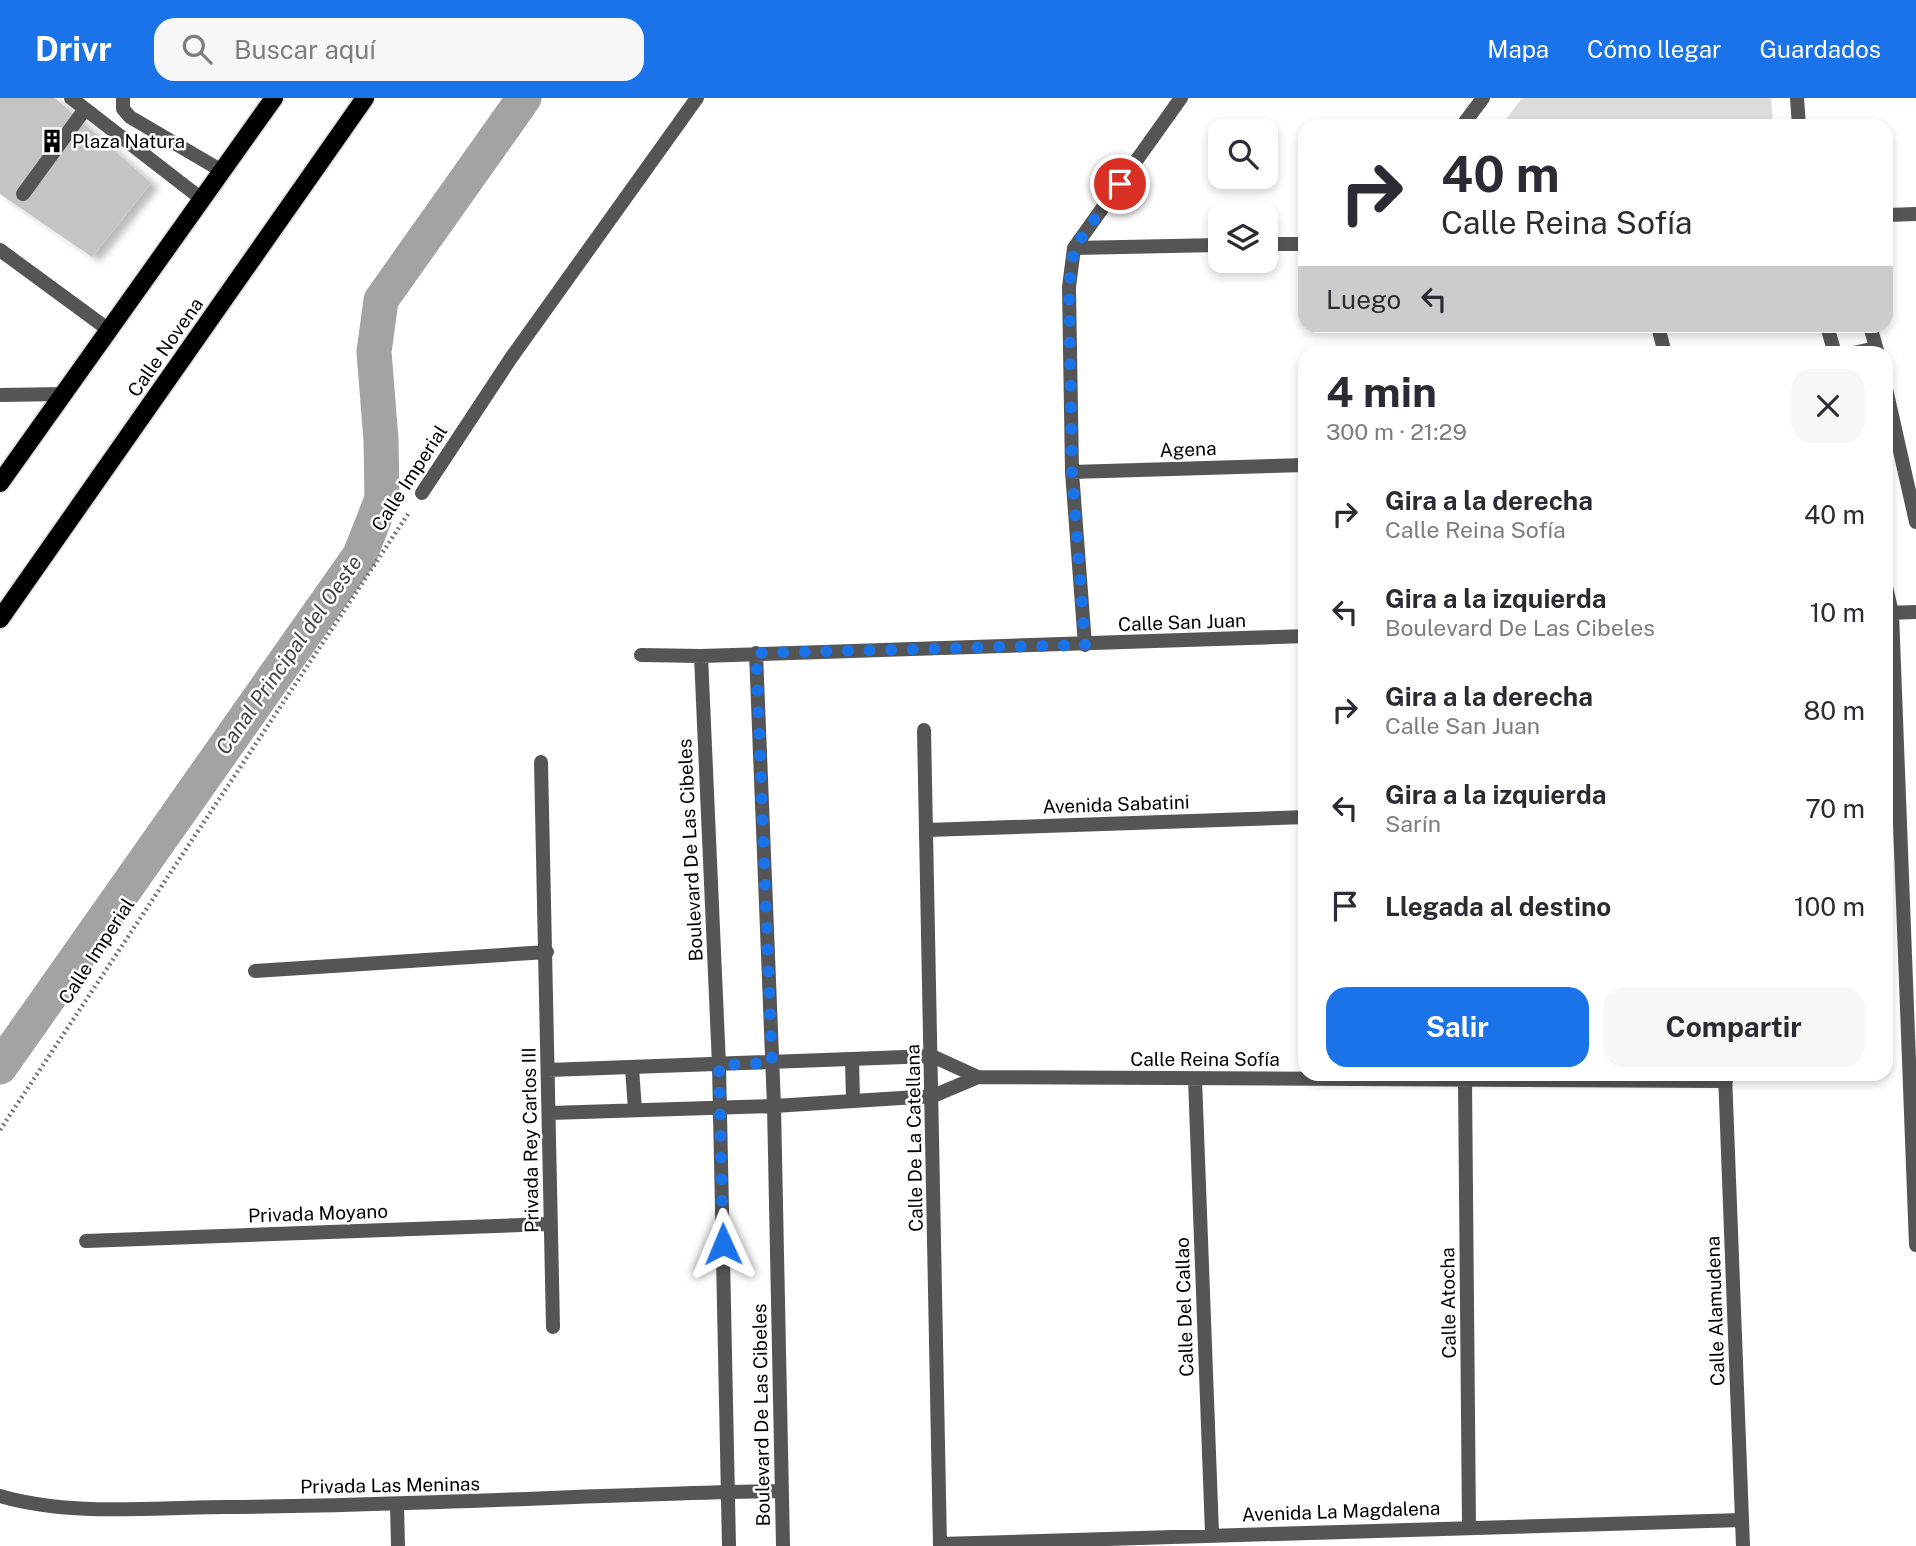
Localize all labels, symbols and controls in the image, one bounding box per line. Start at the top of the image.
search box [154,18,644,81]
text: Drivr [35,30,112,68]
icon: search [178,30,216,68]
text: Buscar aquí [234,34,376,65]
text: Mapa [1487,35,1549,63]
text: Cómo llegar [1587,35,1721,63]
text: Guardados [1759,35,1881,63]
map controls [1208,119,1278,273]
button: search [1208,119,1278,189]
building icon: Plaza Natura [38,127,66,155]
place label: Plaza Natura [72,130,185,152]
text: 40 m [1441,145,1560,203]
icon: right [1326,147,1417,238]
pin [1090,154,1150,214]
icon: arrive [1101,165,1139,203]
button: layers [1208,203,1278,273]
text: Calle Reina Sofía [1441,204,1693,241]
icon: left [1415,280,1453,318]
text: Luego [1326,284,1401,315]
street label: Calle Novena [123,293,207,401]
text: 4 min [1326,367,1437,416]
button: close [1791,369,1865,443]
text: 300 m · 21:29 [1326,418,1467,445]
street label: Calle Imperial [367,421,451,535]
street label: Agena [1159,437,1217,461]
text: Gira a la derecha [1385,485,1593,516]
icon: right [1326,495,1364,533]
text: 40 m [1804,499,1865,530]
text: Calle Reina Sofía [1385,516,1566,543]
water label: Canal Principal del Oeste [210,550,367,759]
text: Gira a la izquierda [1385,583,1607,614]
icon: left [1326,593,1364,631]
text: 10 m [1810,597,1865,628]
street label: Calle San Juan [1118,609,1246,635]
text: Boulevard De Las Cibeles [1385,614,1655,641]
text: Gira a la derecha [1385,681,1593,712]
icon: right [1326,691,1364,729]
text: 80 m [1804,695,1865,726]
text: Calle San Juan [1385,712,1540,739]
street label: Boulevard De Las Cibeles [673,738,707,962]
text: Gira a la izquierda [1385,779,1607,810]
icon: left [1326,789,1364,827]
street label: Avenida Sabatini [1042,790,1190,818]
text: 70 m [1805,793,1865,824]
text: Sarín [1385,810,1441,837]
icon: arrive [1326,887,1364,925]
text: Llegada al destino [1385,891,1611,922]
text: 100 m [1794,891,1865,922]
street label: Calle Imperial [54,894,138,1008]
button: Salir [1326,987,1589,1067]
button: Compartir [1603,987,1865,1067]
street label: Calle De La Catellana [901,1044,927,1232]
street label: Privada Rey Carlos III [517,1047,543,1233]
street label: Calle Reina Sofía [1130,1048,1280,1070]
street label: Privada Moyano [248,1200,388,1226]
position arrow [686,1207,760,1281]
street label: Calle Alamudena [1701,1236,1729,1386]
street label: Calle Del Callao [1171,1237,1197,1377]
street label: Calle Atocha [1436,1247,1460,1359]
street label: Boulevard De Las Cibeles [748,1303,774,1527]
street label: Privada Las Meninas [300,1472,480,1498]
street label: Avenida La Magdalena [1241,1497,1441,1525]

